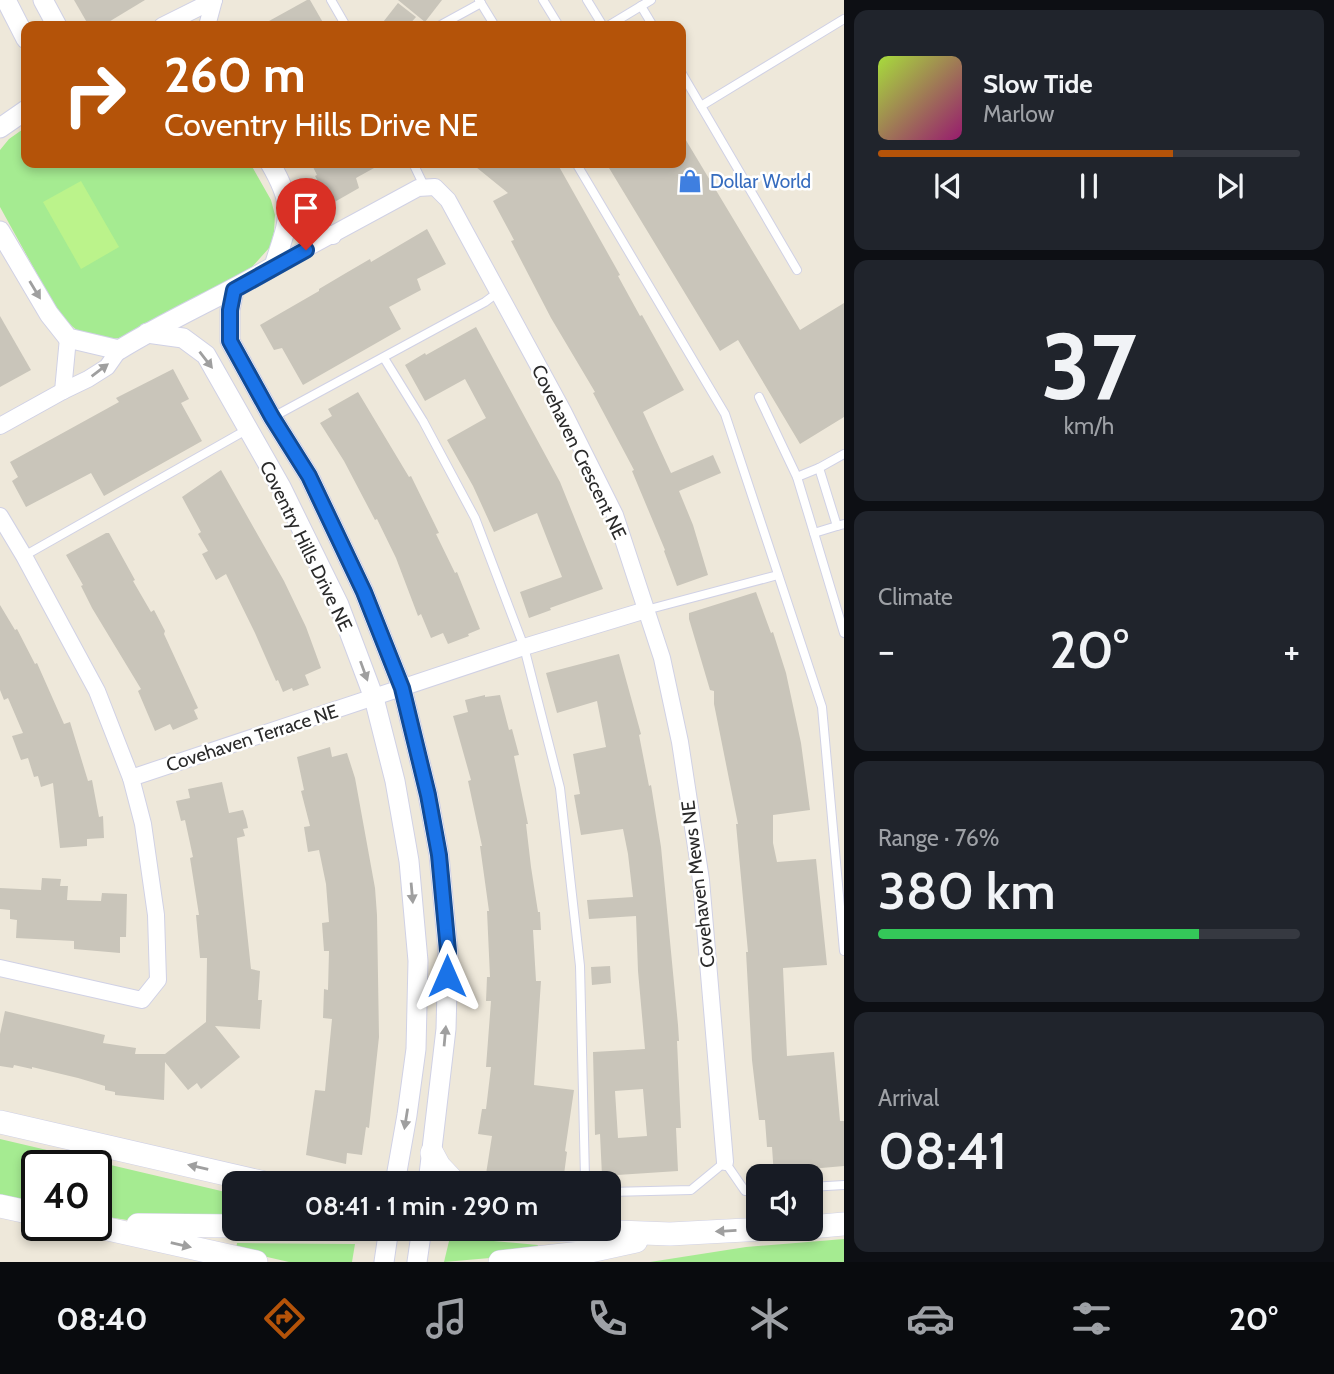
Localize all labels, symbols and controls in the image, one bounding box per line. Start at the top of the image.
text: 260 m [164,45,306,104]
icon: right [49,49,140,140]
text: Slow Tide [983,68,1093,100]
text: Marlow [983,100,1054,128]
text: Coventry Hills Drive NE [164,105,478,144]
shop icon: Dollar World [676,167,704,195]
icon: previous [929,167,967,205]
icon: pause [1070,167,1108,205]
icon: next [1211,167,1249,205]
place label: Dollar World [710,170,811,193]
pin [276,178,336,250]
icon: arrive [287,189,325,227]
one-way arrow [29,280,41,299]
text: 37 [1041,311,1137,422]
one-way arrow [199,350,214,368]
street label: Covehaven Crescent NE [527,361,631,543]
one-way arrow [90,363,108,378]
text: km/h [1064,412,1114,440]
street label: Coventry Hills Drive NE [255,457,357,635]
text: Climate [878,583,953,611]
text: 20° [1049,618,1129,681]
text: − [878,627,895,674]
text: + [1283,627,1300,674]
one-way arrow [358,661,369,682]
street label: Covehaven Terrace NE [163,699,341,777]
street label: Covehaven Mews NE [676,799,720,969]
text: Range · 76% [878,824,999,852]
text: 380 km [878,859,1056,922]
one-way arrow [407,882,418,904]
position arrow [410,939,484,1013]
one-way arrow [440,1025,451,1047]
text: Arrival [878,1084,939,1112]
one-way arrow [400,1108,411,1130]
text: 08:41 [878,1119,1007,1182]
speed limit sign: 40 [21,1150,112,1241]
one-way arrow [187,1161,209,1172]
map controls [746,1164,823,1241]
button: sound [746,1164,823,1241]
text: 08:41 · 1 min · 290 m [305,1190,538,1222]
one-way arrow [715,1226,737,1237]
one-way arrow [170,1240,192,1251]
icon: directions [260,1294,309,1343]
icon: music [422,1294,471,1343]
icon: phone [583,1294,632,1343]
icon: climate [745,1294,794,1343]
icon: car [906,1294,955,1343]
icon: filters [1067,1294,1116,1343]
text: 08:40 [56,1299,148,1338]
text: 20° [1229,1299,1278,1338]

